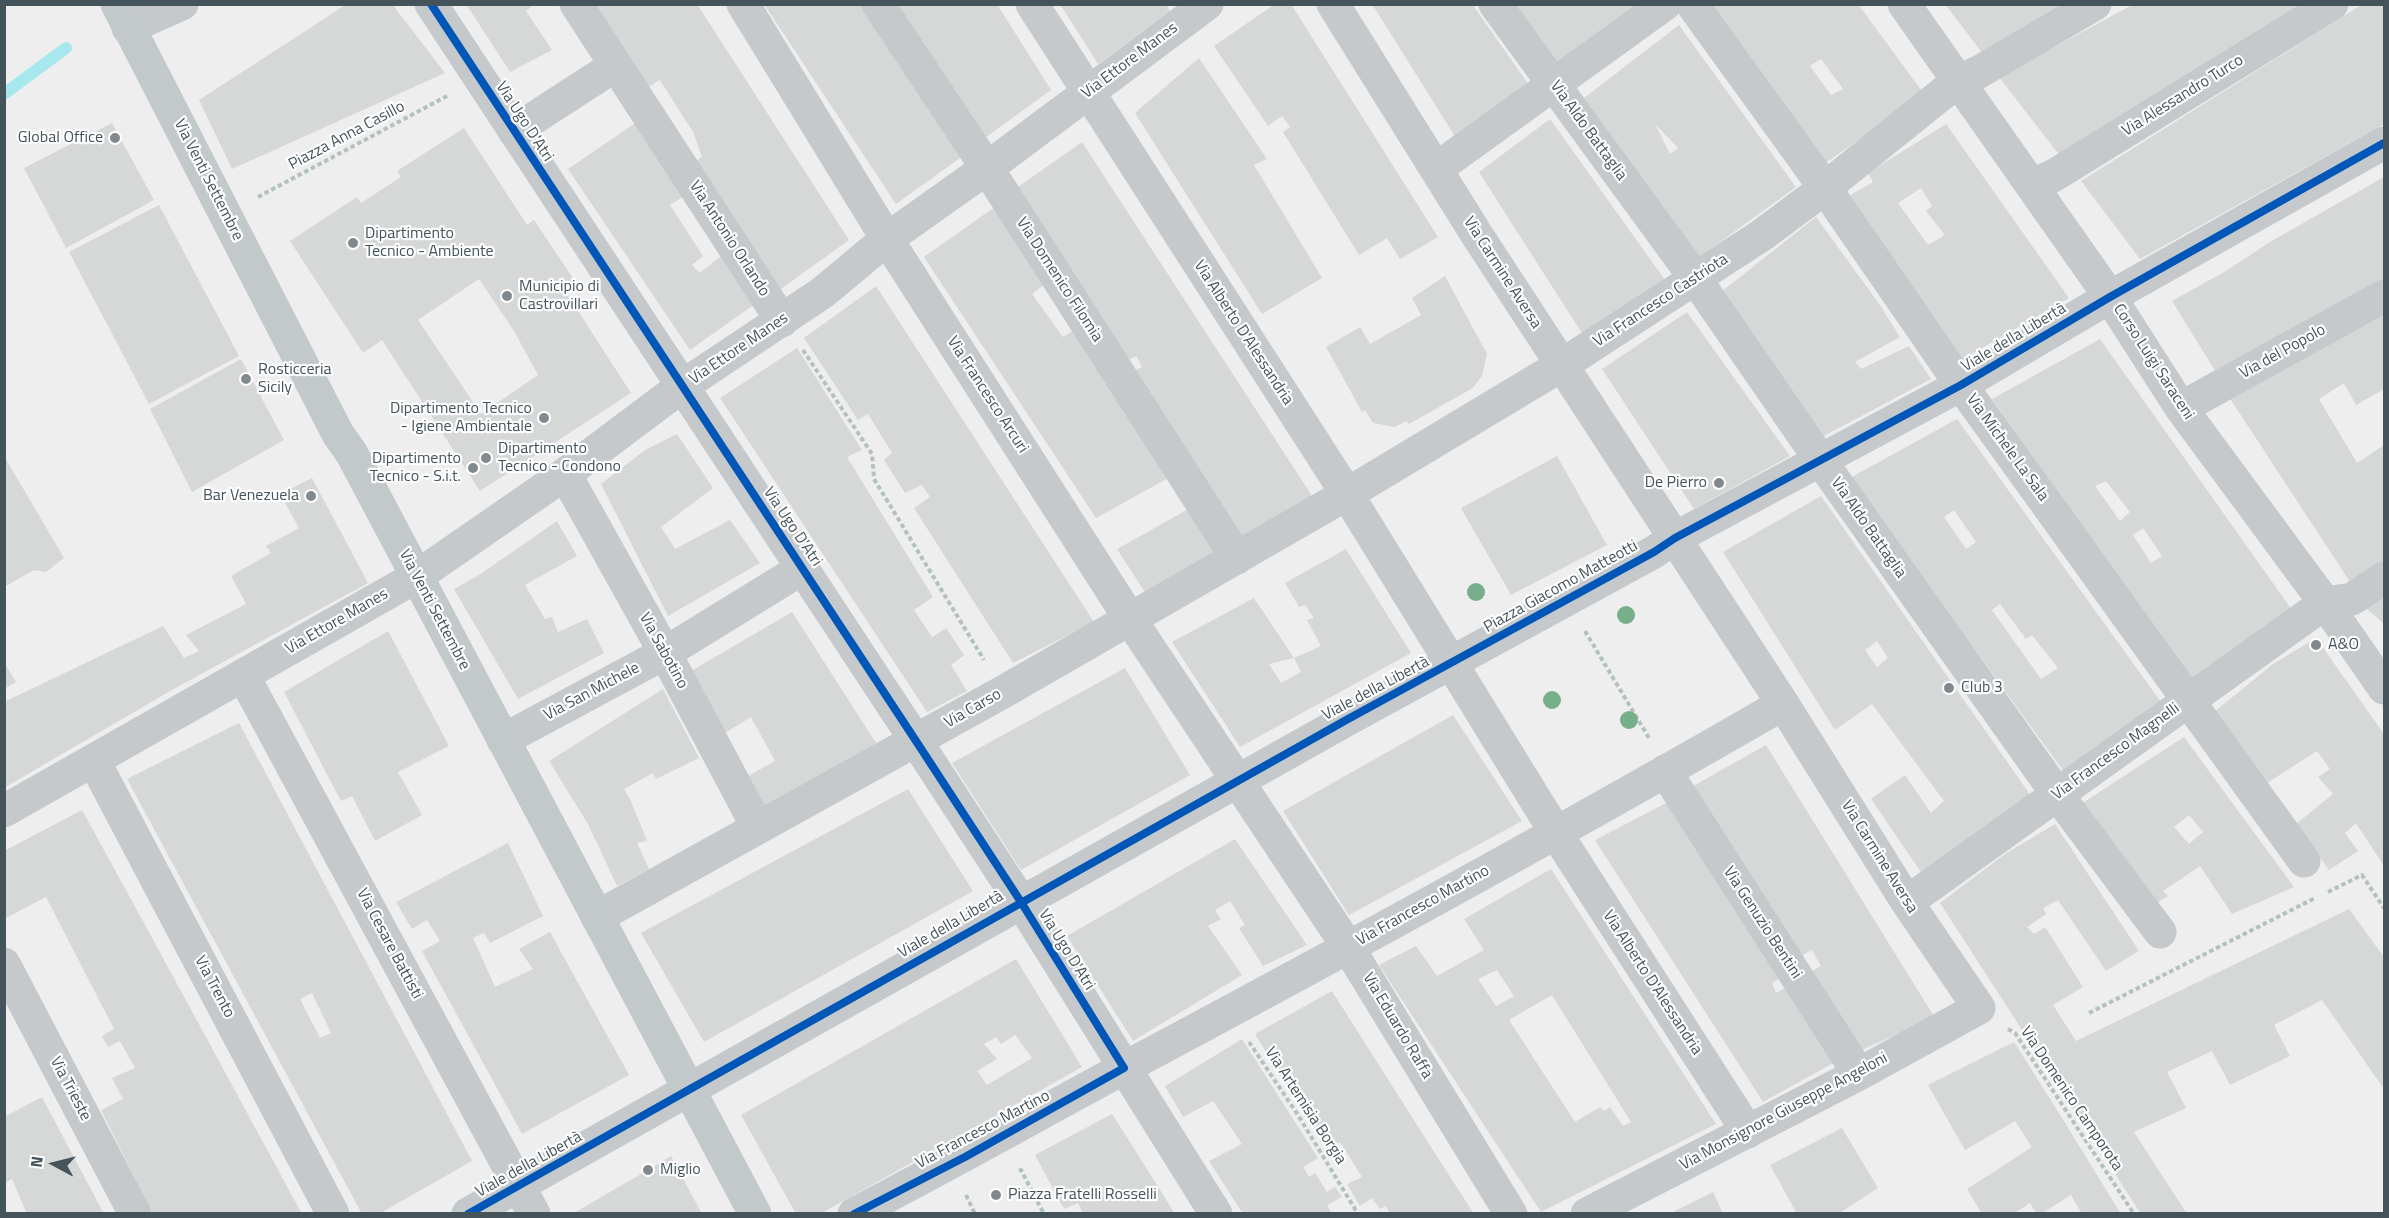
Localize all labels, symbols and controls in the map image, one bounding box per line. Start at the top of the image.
street label: Via Ettore Manes [1078,19,1182,103]
street label: Via Alessandro Turco [2119,51,2247,141]
street label: Via Aldo Battaglia [1545,77,1631,185]
street label: Via Ugo D'Atri [491,78,557,166]
street label: Piazza Anna Casillo [286,97,408,175]
street label: Via Venti Settembre [169,116,247,244]
place label: Global Office [18,128,103,148]
marker: Global Office [108,131,122,145]
street label: Via Antonio Orlando [684,178,774,300]
street label: Via Carmine Aversa [1459,213,1545,333]
street label: Via Domenico Filomia [1012,214,1106,346]
place label: Dipartimento Tecnico - Ambiente [365,224,494,262]
marker: Dipartimento Tecnico - Ambiente [346,236,360,250]
street label: Via Francesco Castriota [1590,250,1732,352]
street label: Via Alberto D'Alessandria [1189,257,1297,409]
place label: Municipio di Castrovillari [519,277,599,315]
marker: Municipio di Castrovillari [500,289,514,303]
street label: Viale della Libertà [1958,299,2070,377]
street label: Corso Luigi Saraceni [2108,301,2198,423]
street label: Via Ettore Manes [686,309,792,389]
street label: Via del Popolo [2237,321,2329,383]
street label: Via Francesco Arcuri [942,333,1032,457]
place label: Rosticceria Sicily [258,360,332,398]
marker: Rosticceria Sicily [239,372,253,386]
street label: Via Michele La Sala [1962,391,2052,505]
place label: Dipartimento Tecnico - Igiene Ambientale [390,399,532,437]
marker: Dipartimento Tecnico - Igiene Ambientale [537,411,551,425]
place label: Dipartimento Tecnico - Condono [498,439,621,477]
place label: Dipartimento Tecnico - S.i.t. [370,449,461,487]
marker: Dipartimento Tecnico - Condono [479,451,493,465]
marker: Dipartimento Tecnico - S.i.t. [466,461,480,475]
place label: De Pierro [1645,473,1707,493]
street label: Via Aldo Battaglia [1826,474,1910,582]
marker: De Pierro [1712,476,1726,490]
street label: Via Ugo D'Atri [758,484,826,570]
place label: Bar Venezuela [203,486,299,506]
marker: Bar Venezuela [304,489,318,503]
street label: Piazza Giacomo Matteotti [1481,537,1641,637]
street label: Via Venti Settembre [394,546,474,674]
street label: Via Ettore Manes [282,585,392,659]
street label: Via Sabotino [634,610,692,692]
place label: A&O [2328,635,2359,655]
marker: A&O [2309,638,2323,652]
street label: Viale della Libertà [1319,653,1433,725]
street label: Via San Michele [541,659,643,725]
place label: Club 3 [1961,678,2003,698]
marker: Club 3 [1942,681,1956,695]
street label: Via Carso [941,685,1005,733]
street label: Via Francesco Magnelli [2048,699,2184,805]
street label: Via Carmine Aversa [1837,797,1921,917]
street label: Via Francesco Martino [1353,861,1493,951]
street label: Via Genuzio Bentini [1719,863,1805,983]
street label: Via Cesare Battisti [352,885,426,1003]
street label: Viale della Libertà [895,887,1007,963]
street label: Via Ugo D'Atri [1034,906,1098,994]
street label: Via Alberto D'Alessandria [1598,907,1706,1059]
street label: Via Trento [190,953,238,1021]
street label: Via Eduardo Raffa [1358,970,1436,1082]
street label: Via Domenico Camporota [2016,1023,2126,1175]
street label: Via Artemisia Borgia [1260,1044,1350,1168]
street label: Via Monsignore Giuseppe Angeloni [1677,1049,1891,1175]
street label: Via Trieste [45,1054,95,1124]
street label: Via Francesco Martino [913,1087,1053,1173]
street label: Viale della Libertà [473,1128,585,1202]
north arrow [24,1134,84,1194]
text: N [24,1155,49,1169]
place label: Miglio [660,1160,701,1180]
marker: Miglio [641,1163,655,1177]
place label: Piazza Fratelli Rosselli [1008,1185,1157,1205]
marker: Piazza Fratelli Rosselli [989,1188,1003,1202]

